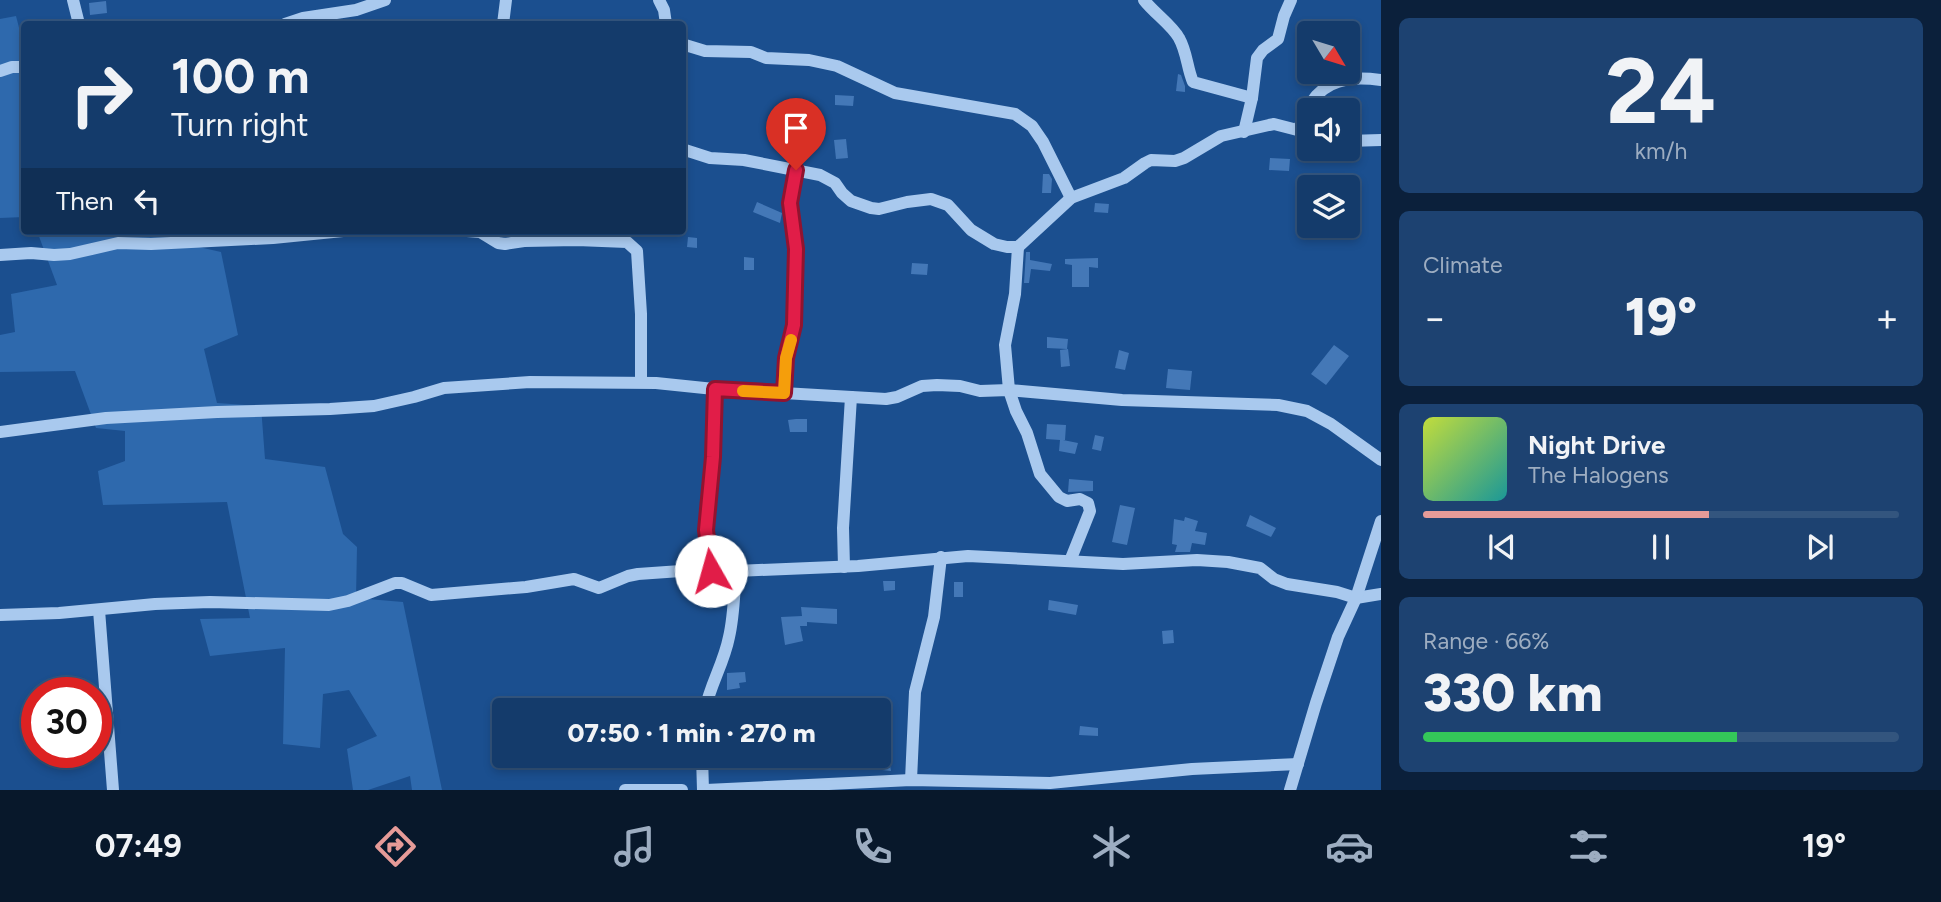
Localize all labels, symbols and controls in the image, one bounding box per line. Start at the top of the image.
north arrow [1297,21,1360,84]
map controls [1297,21,1360,238]
text: 24 [1606,37,1716,146]
text: 100 m [171,46,310,105]
icon: right [56,49,147,140]
pin [766,98,826,170]
button: sound [1297,98,1360,161]
text: Turn right [171,106,309,144]
icon: arrive [777,109,815,147]
text: km/h [1635,137,1687,165]
button: layers [1297,175,1360,238]
icon: left [128,182,166,220]
text: Then [56,185,114,217]
text: Climate [1423,251,1502,279]
text: 19° [1625,286,1697,348]
text: − [1423,295,1447,341]
text: + [1875,295,1899,341]
text: Night Drive [1528,429,1665,461]
text: The Halogens [1528,461,1669,489]
icon: previous [1483,528,1521,566]
icon: pause [1642,528,1680,566]
icon: next [1801,528,1839,566]
position arrow [674,534,748,608]
text: Range · 66% [1423,627,1549,655]
text: 330 km [1423,662,1602,724]
speed limit sign: 30 [21,677,112,768]
text: 07:50 · 1 min · 270 m [567,717,816,749]
icon: directions [371,822,420,871]
icon: music [610,822,659,871]
icon: phone [848,822,897,871]
icon: climate [1087,822,1136,871]
icon: car [1325,822,1374,871]
icon: filters [1564,822,1613,871]
text: 07:49 [95,827,182,865]
text: 19° [1802,827,1846,865]

